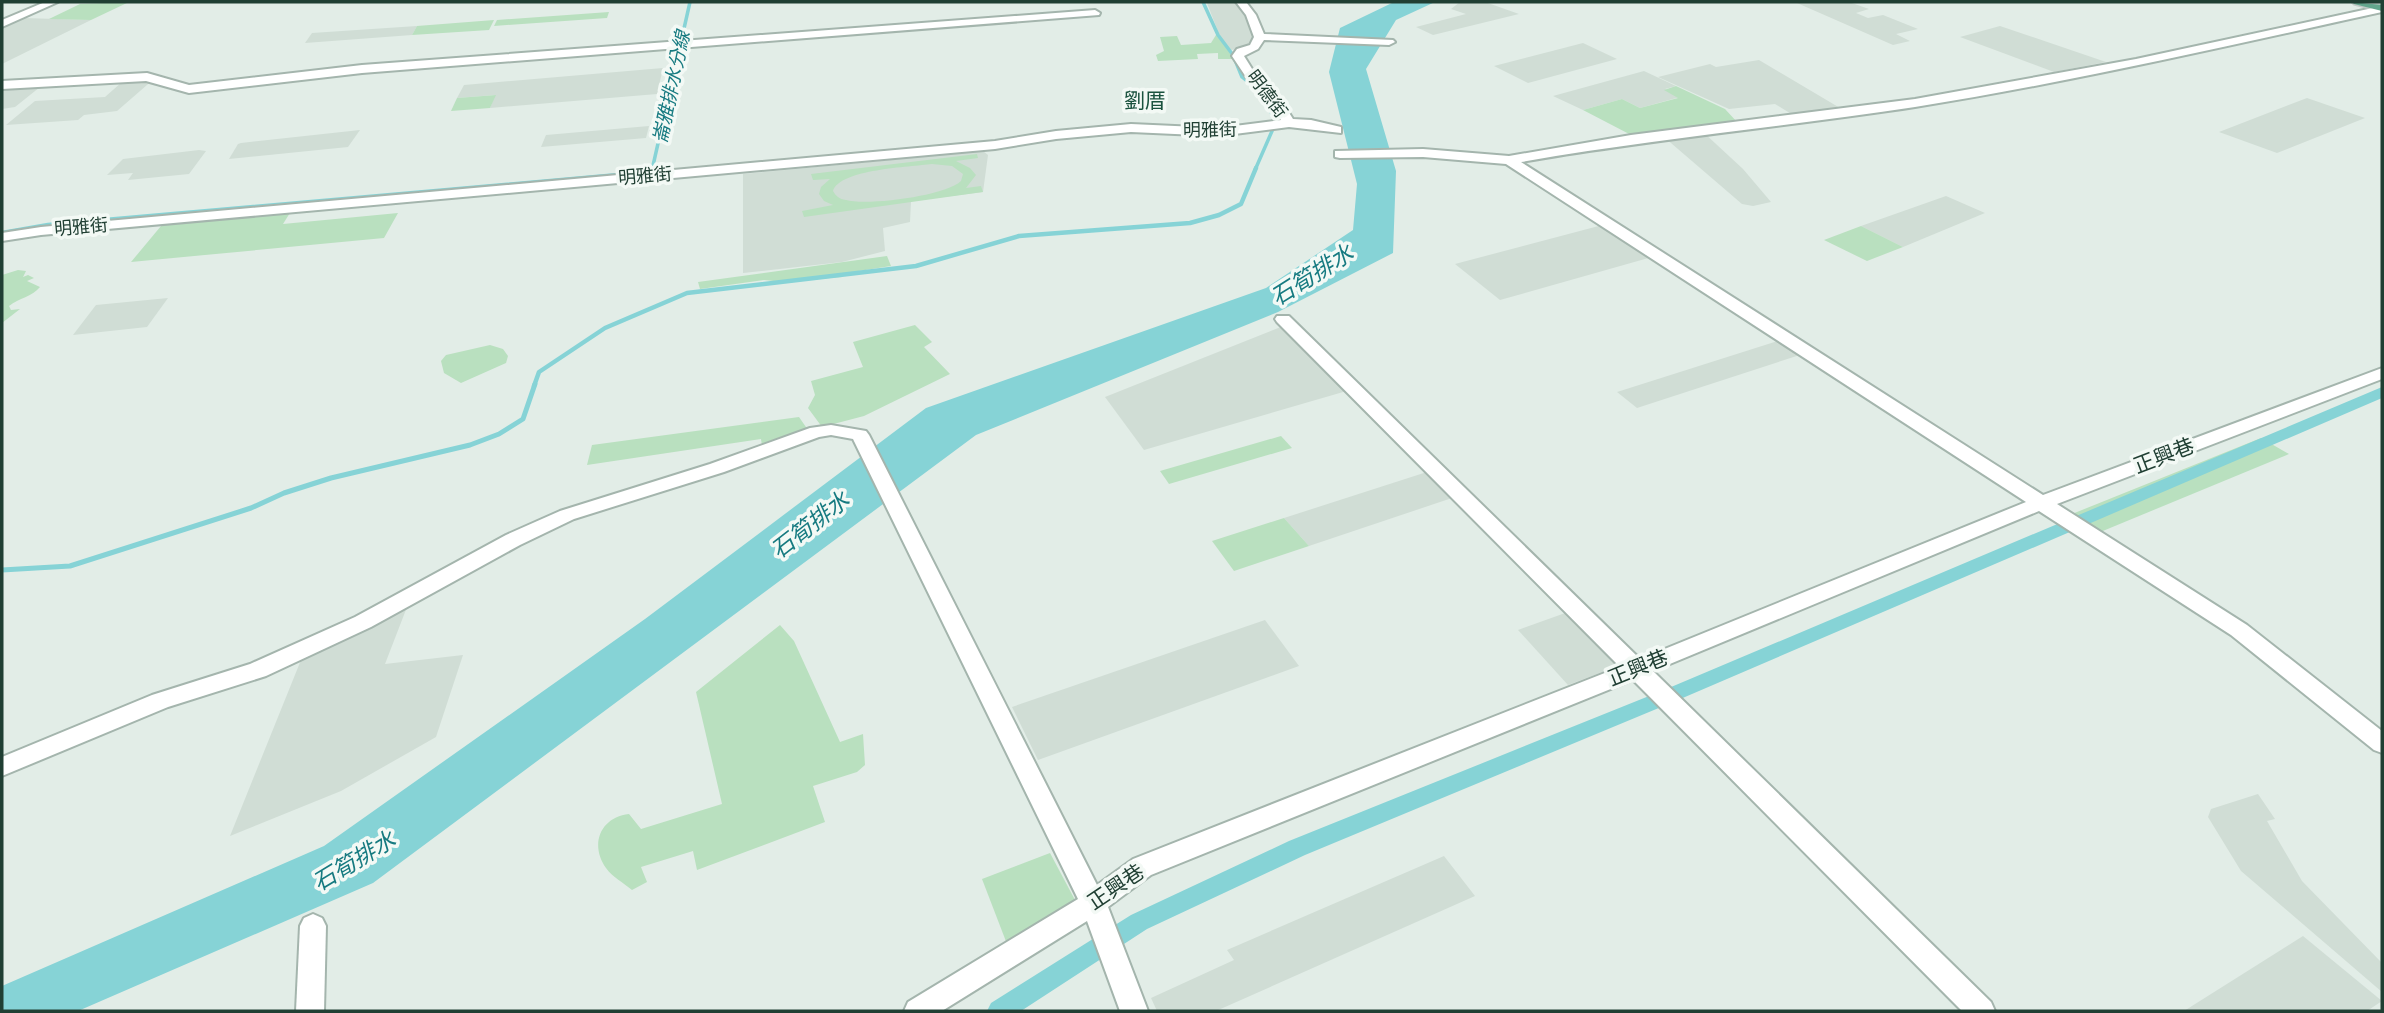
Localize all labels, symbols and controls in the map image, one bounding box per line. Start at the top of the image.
water label: 崙雅排水分線 [648,27,694,145]
street label: 明德街 [1243,66,1292,122]
district label: 劉厝 [1124,88,1166,113]
street label: 明雅街 [1183,119,1237,140]
street label: 明雅街 [617,163,673,188]
street label: 明雅街 [53,214,109,239]
water label: 石筍排水 [1266,238,1359,310]
street label: 正興巷 [2130,433,2198,478]
water label: 石筍排水 [765,485,855,564]
street label: 正興巷 [1604,644,1672,691]
water label: 石筍排水 [307,825,401,896]
street label: 正興巷 [1083,859,1149,915]

